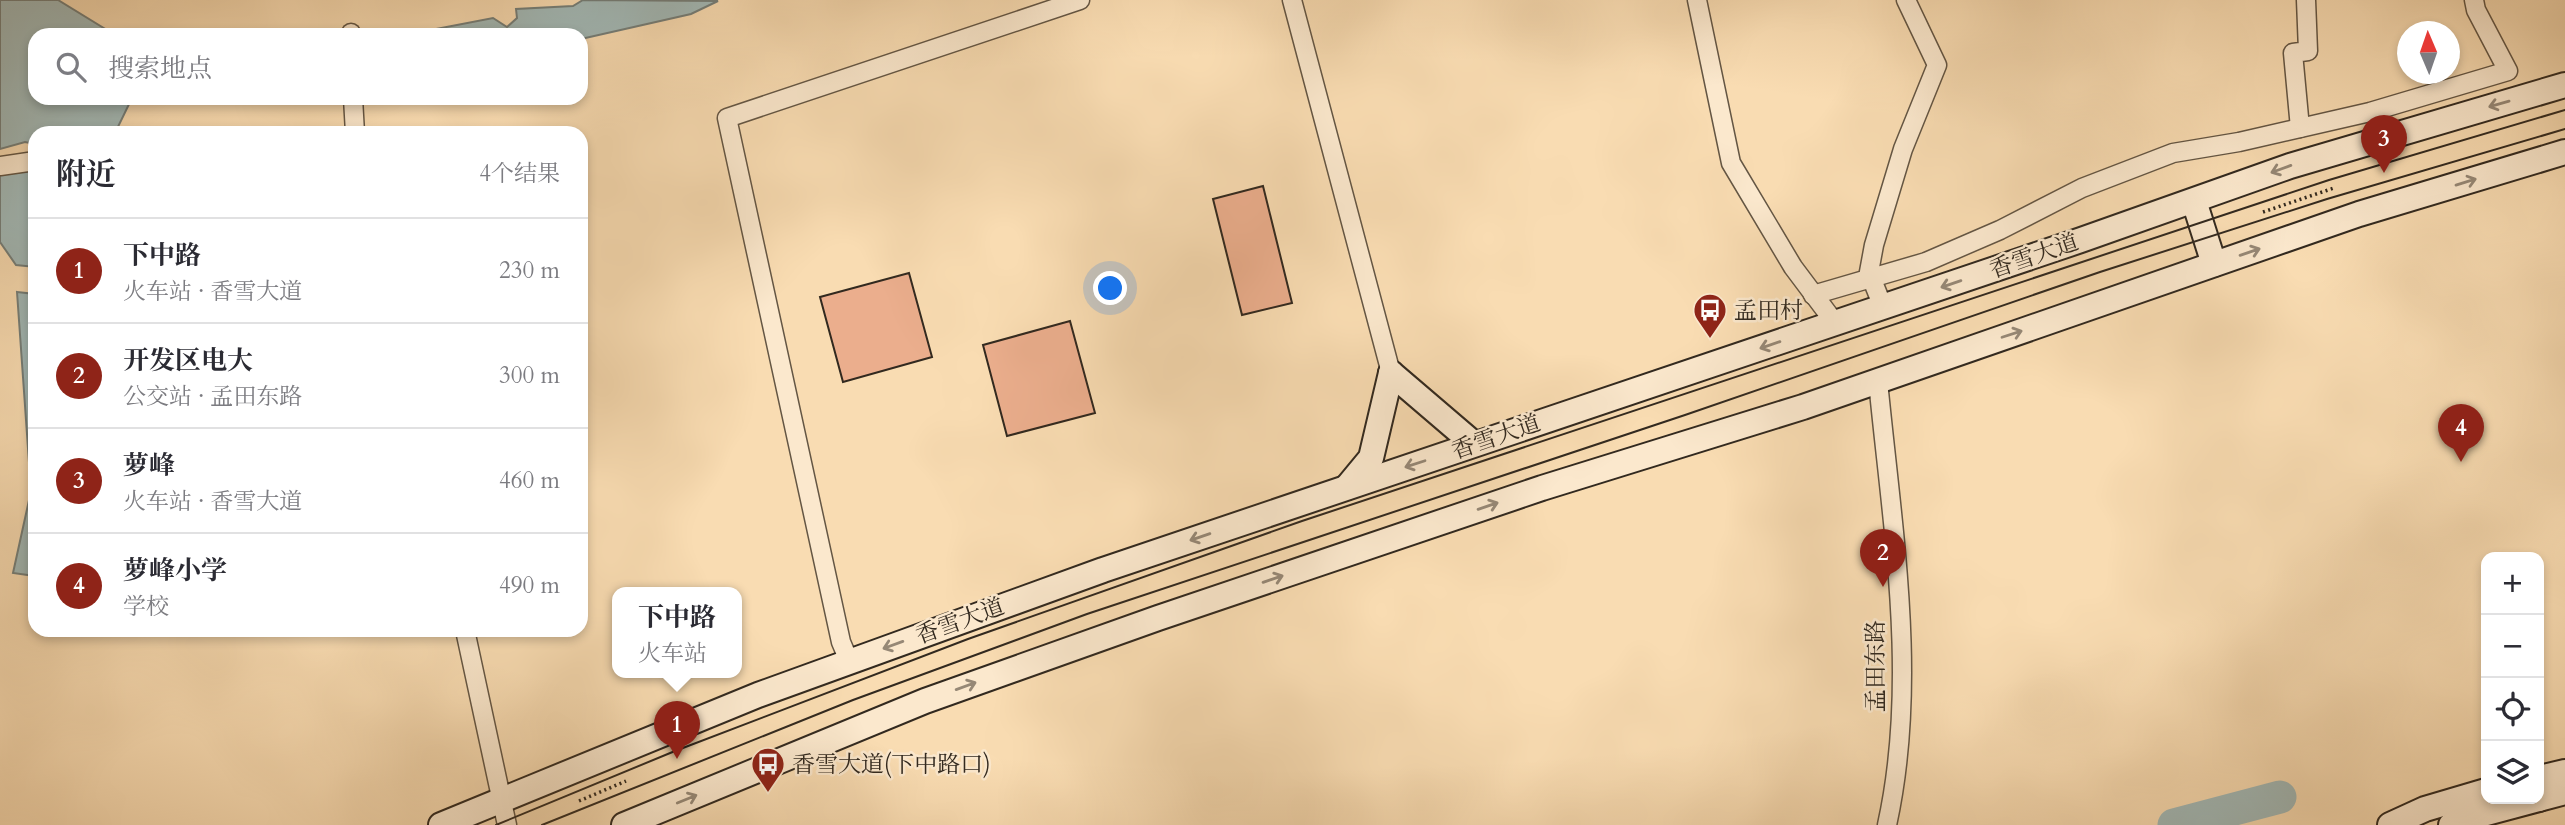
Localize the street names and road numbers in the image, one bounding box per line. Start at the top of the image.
street label: 香雪大道 [1985,226,2083,286]
street label: 香雪大道 [1447,407,1545,467]
street label: 香雪大道 [911,591,1009,651]
street label: 孟田东路 [1860,620,1891,712]

